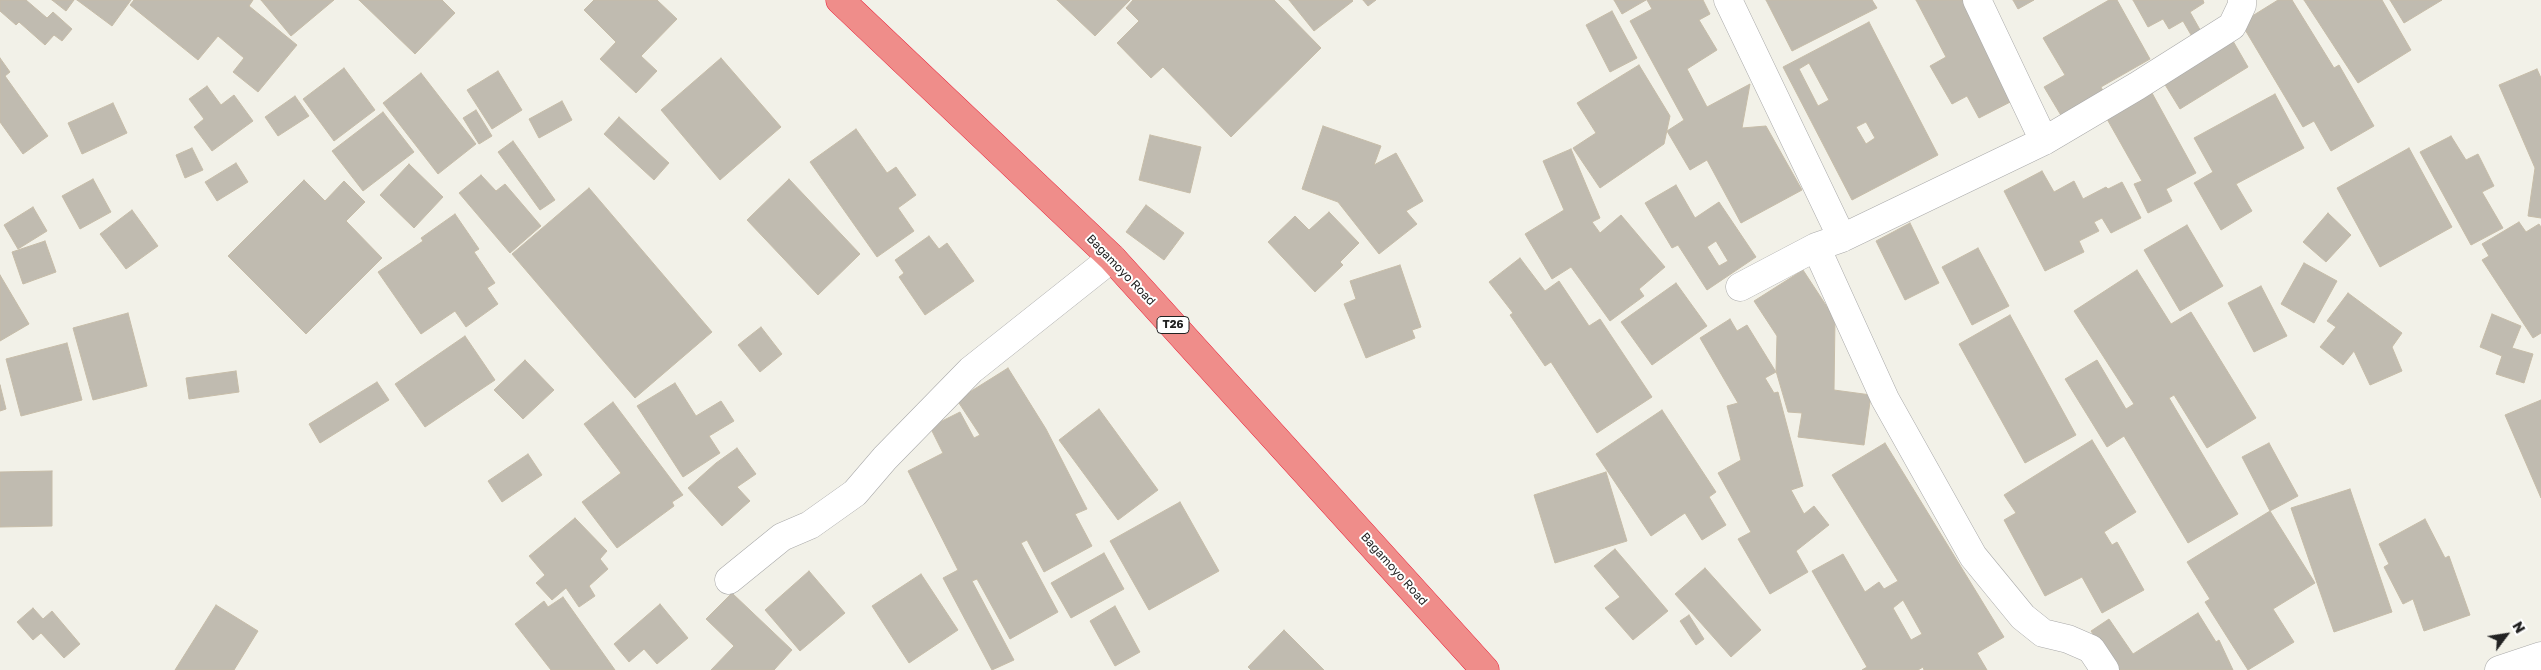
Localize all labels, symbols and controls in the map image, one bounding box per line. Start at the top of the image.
street label: Bagamoyo Road [1084,232,1158,308]
road number: T26 [1157,316,1189,334]
street label: Bagamoyo Road [1358,530,1430,608]
north arrow [2481,610,2531,660]
text: N [2509,618,2529,636]

